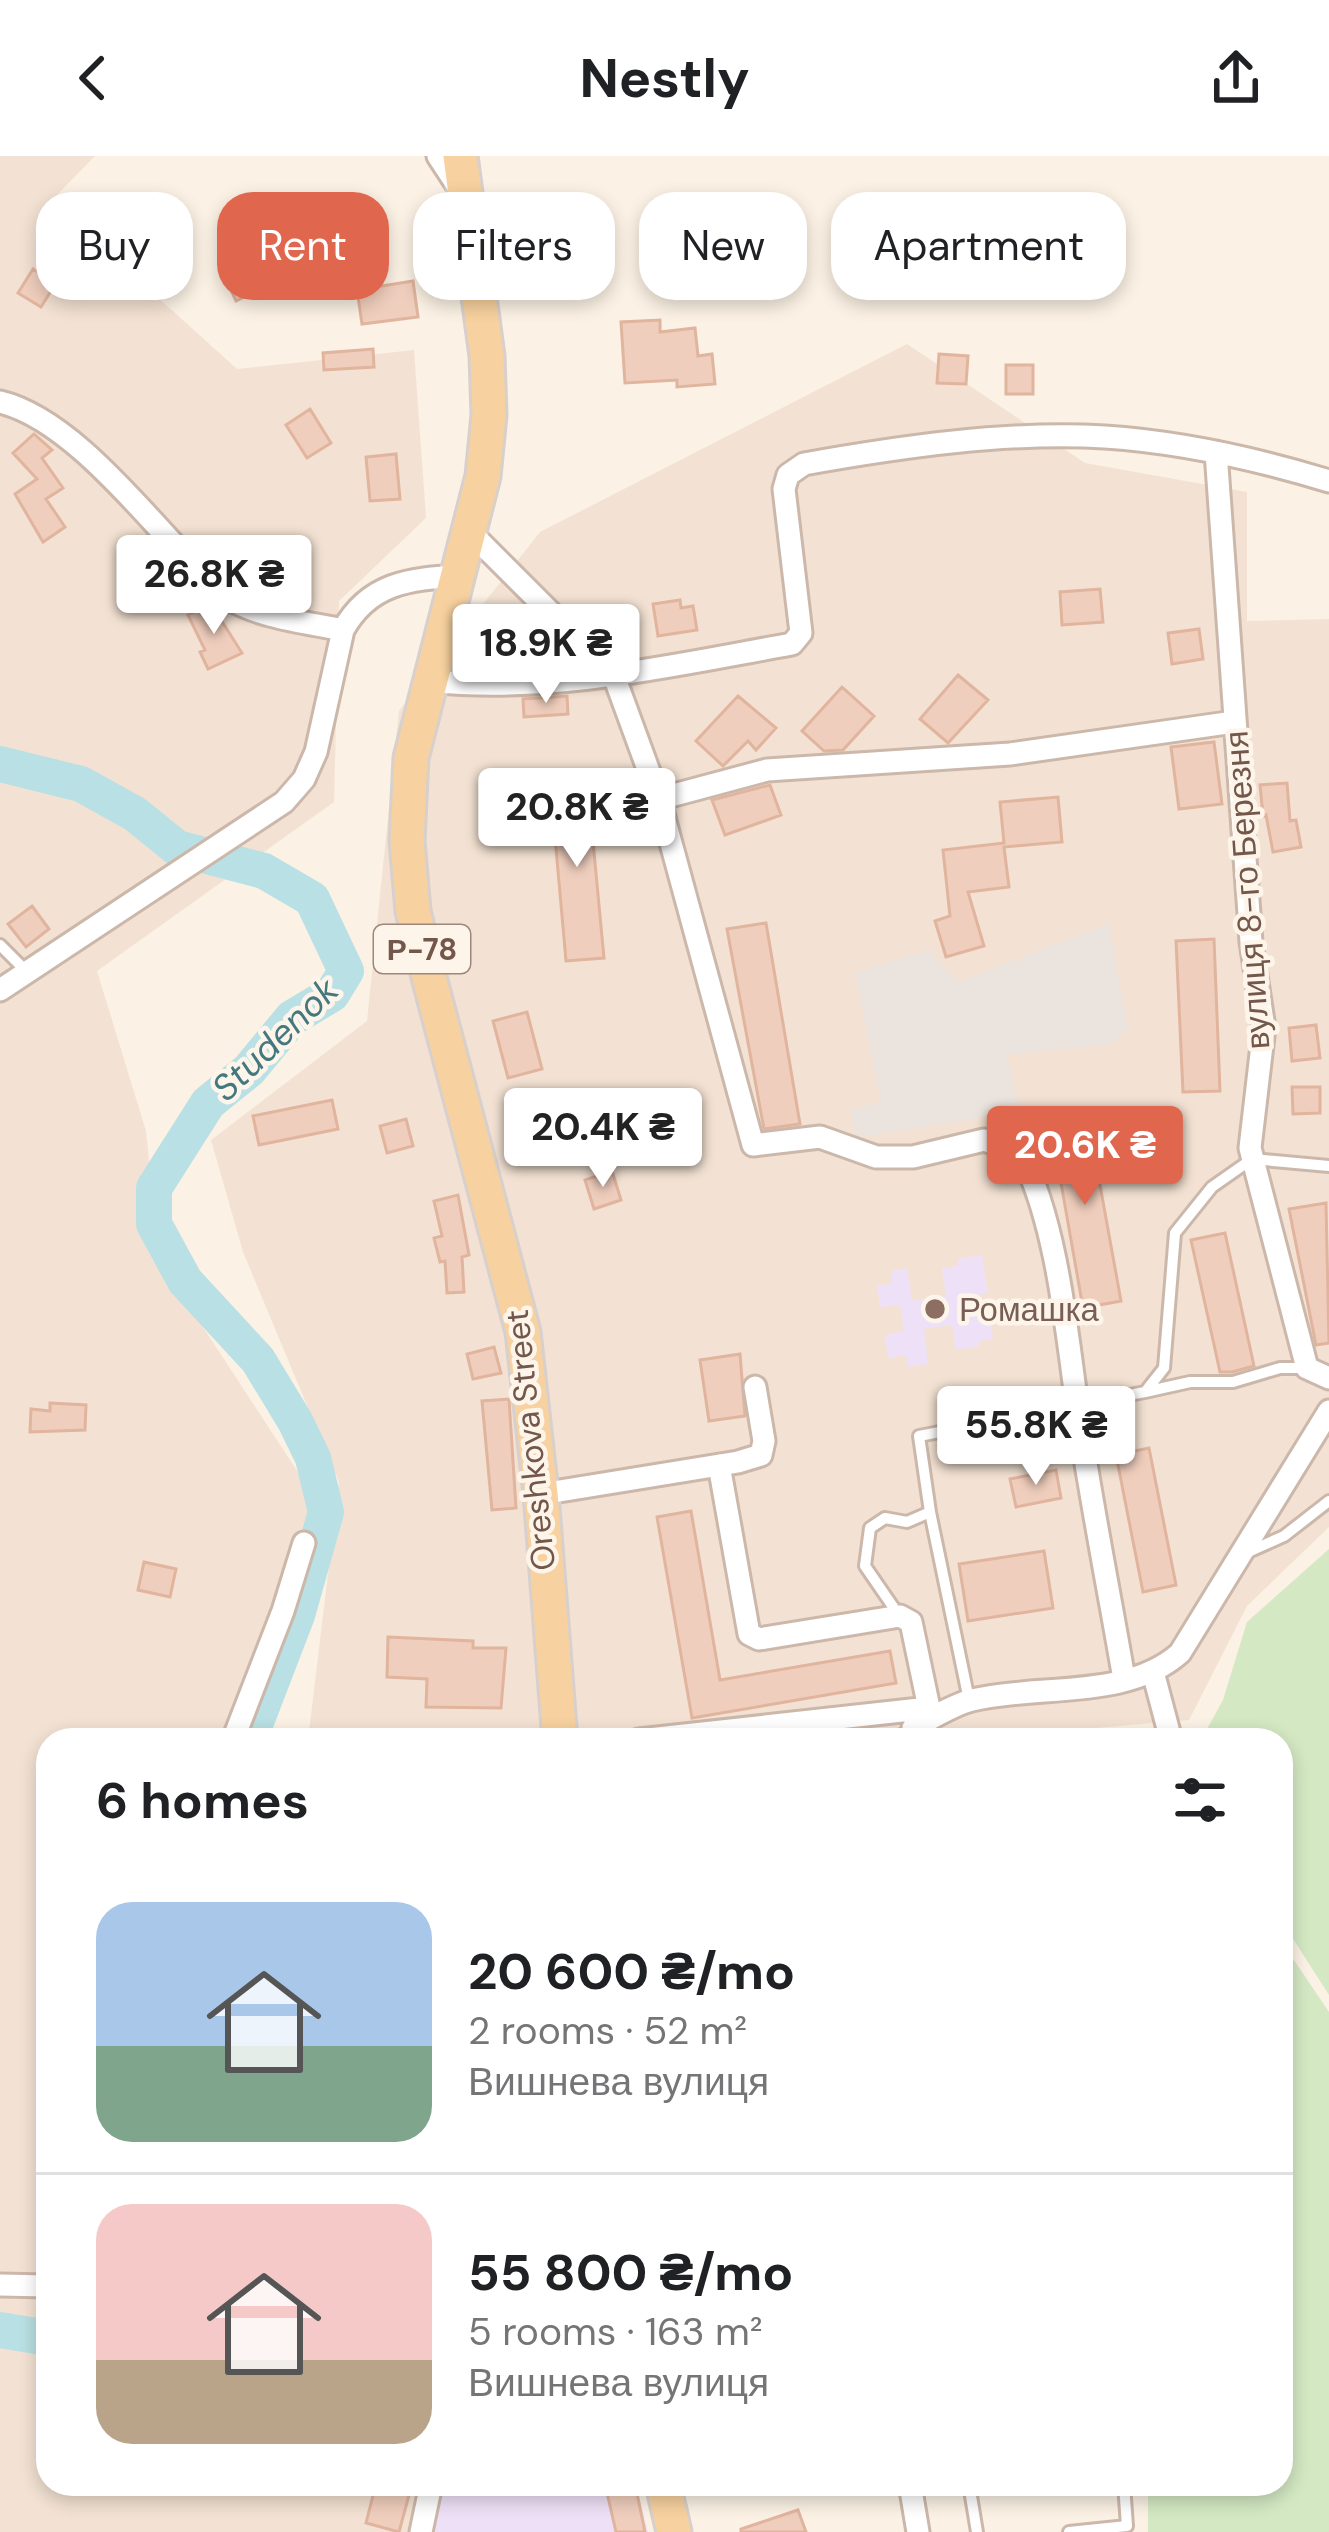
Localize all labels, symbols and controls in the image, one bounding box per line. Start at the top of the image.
text: Nestly [579,43,750,114]
icon: back [60,45,126,111]
icon: share [1203,45,1269,111]
chip: Buy [36,192,193,300]
chip: Rent [217,192,389,300]
chip: Filters [413,192,615,300]
chip: New [639,192,807,300]
chip: Apartment [831,192,1126,300]
pin: 26.8K ₴ [103,535,325,637]
text: 26.8K ₴ [143,548,285,599]
pin: 18.9K ₴ [435,604,657,706]
text: 18.9K ₴ [480,617,612,668]
street label: вулиця 8-го Березня [1214,729,1280,1051]
pin: 20.8K ₴ [466,768,688,870]
text: 20.8K ₴ [505,781,649,832]
road number: Р-78 [374,925,470,973]
water label: Studenok [201,966,349,1111]
pin: 20.4K ₴ [492,1088,714,1190]
text: 20.4K ₴ [531,1101,675,1152]
pin: 20.6K ₴ [974,1106,1196,1208]
text: 20.6K ₴ [1014,1119,1156,1170]
place label: Ромашка [959,1288,1100,1331]
marker: Ромашка [922,1296,948,1322]
street label: Oreshkova Street [495,1307,565,1573]
pin: 55.8K ₴ [925,1386,1147,1488]
text: 55.8K ₴ [964,1399,1108,1450]
text: 6 homes [96,1767,309,1834]
icon: filters [1167,1767,1233,1833]
text: 20 600 ₴/mo [468,1938,795,2005]
icon: home [192,1950,336,2094]
text: 2 rooms · 52 m² [468,2005,747,2056]
text: Вишнева вулиця [468,2056,769,2107]
text: 55 800 ₴/mo [468,2239,793,2306]
icon: home [192,2252,336,2396]
text: 5 rooms · 163 m² [468,2306,763,2357]
text: Вишнева вулиця [468,2357,769,2408]

